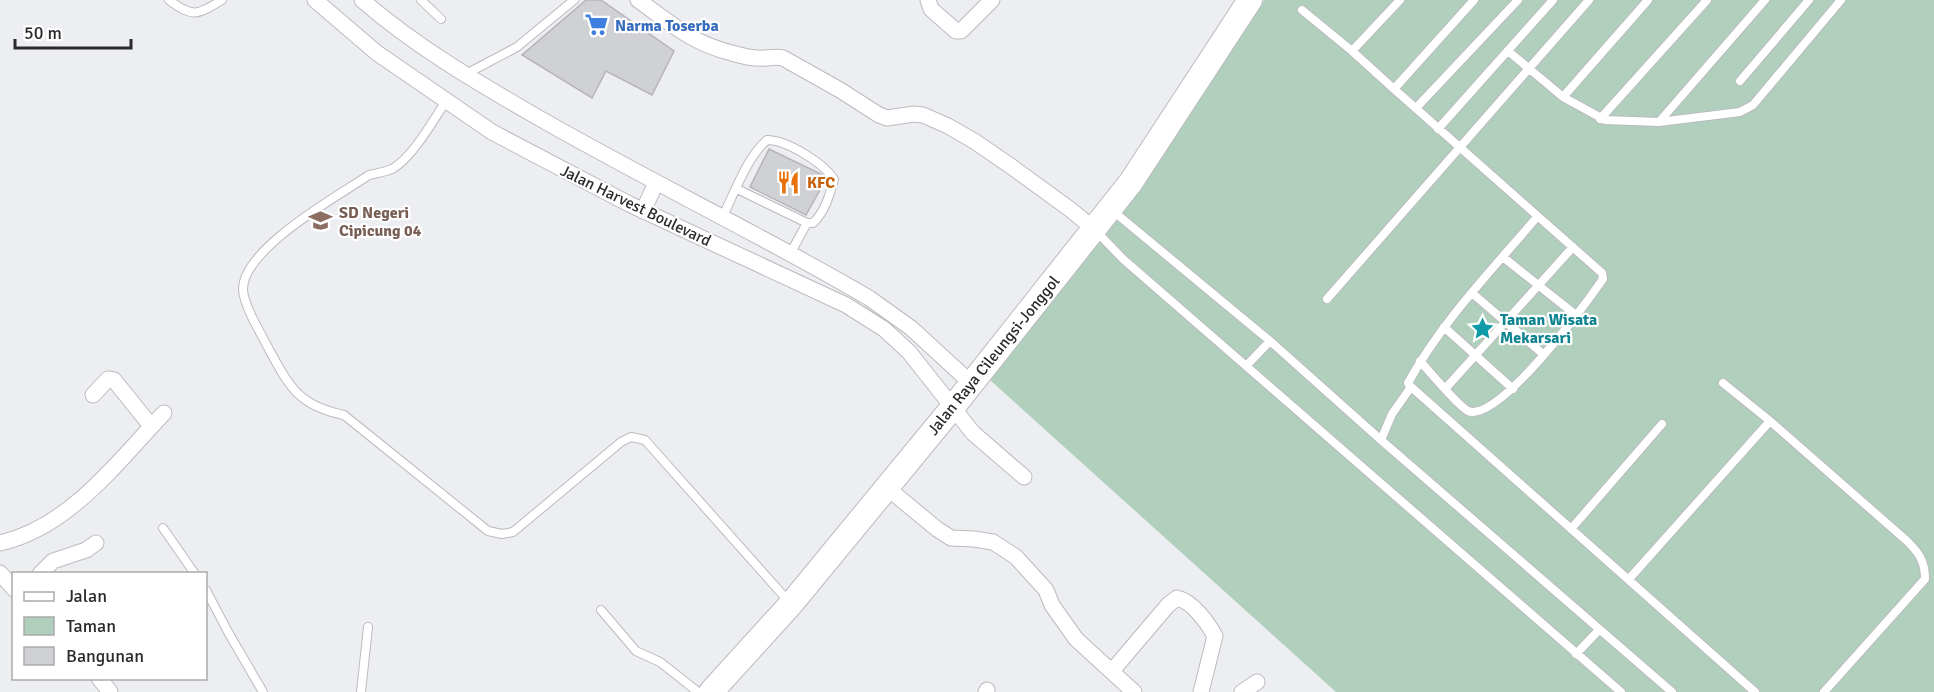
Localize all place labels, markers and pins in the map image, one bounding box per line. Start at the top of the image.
supermarket icon: Narma Toserba [584,12,610,38]
place label: Narma Toserba [615,16,719,36]
restaurant icon: KFC [776,169,802,195]
place label: KFC [807,173,835,193]
place label: SD Negeri Cipicung 04 [339,203,422,241]
school or university icon: SD Negeri Cipicung 04 [308,208,334,234]
place label: Taman Wisata Mekarsari [1500,310,1597,348]
place icon: Taman Wisata Mekarsari [1469,315,1495,341]

